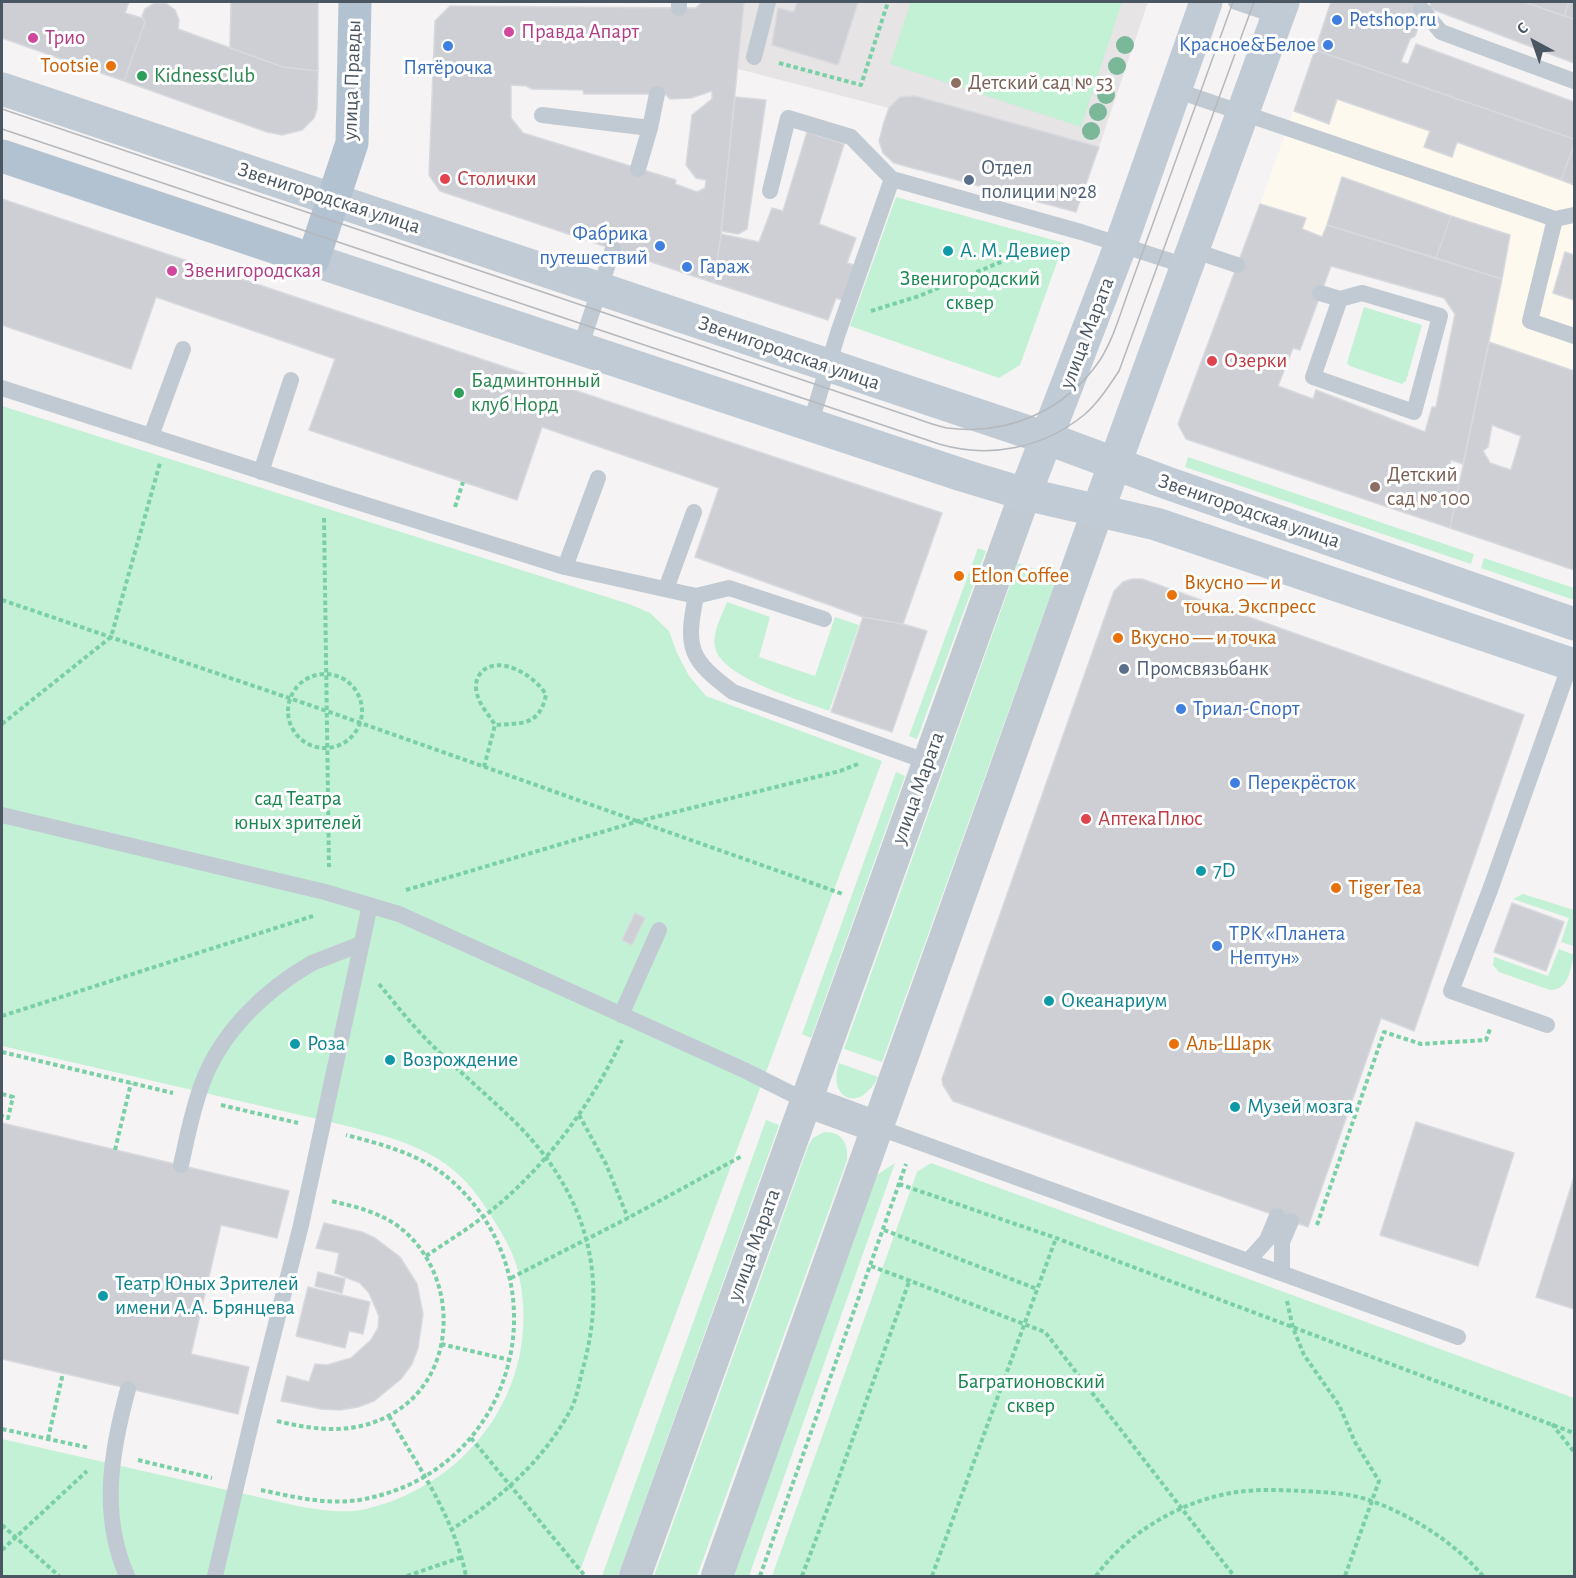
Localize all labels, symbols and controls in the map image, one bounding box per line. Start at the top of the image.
place label: Petshop.ru [1349,7,1436,33]
north arrow [1504,12,1564,72]
marker: Petshop.ru [1330,13,1344,27]
street label: улица Правды [337,19,367,141]
place label: Правда Апарт [521,19,639,45]
text: С [1514,19,1531,37]
place label: Трио [45,25,85,51]
marker: Правда Апарт [502,25,516,39]
marker: Трио [26,31,40,45]
place label: Красное&Белое [1179,32,1316,58]
marker: Красное&Белое [1321,38,1335,52]
marker: Пятёрочка [441,39,455,53]
place label: Tootsie [40,53,99,79]
place label: Пятёрочка [403,55,493,81]
marker: Tootsie [104,59,118,73]
place label: KidnessClub [154,63,255,89]
marker: KidnessClub [135,69,149,83]
place label: Детский сад № 53 [968,70,1113,96]
marker: Детский сад № 53 [949,76,963,90]
place label: Отдел полиции №28 [981,155,1097,205]
street label: Звенигородская улица [235,157,423,239]
place label: Столички [457,166,537,192]
marker: Столички [438,172,452,186]
marker: Отдел полиции №28 [962,173,976,187]
place label: Фабрика путешествий [539,221,648,271]
place label: А. М. Девиер [960,238,1070,264]
marker: Фабрика путешествий [653,239,667,253]
marker: А. М. Девиер [941,244,955,258]
place label: Гараж [699,254,750,280]
place label: Звенигородская [184,258,321,284]
marker: Гараж [680,260,694,274]
marker: Звенигородская [165,264,179,278]
park label: Звенигородский сквер [900,266,1040,316]
street label: улица Марата [1054,274,1120,392]
street label: Звенигородская улица [695,310,883,396]
place label: Озерки [1224,348,1287,374]
marker: Озерки [1205,354,1219,368]
place label: Бадминтонный клуб Норд [471,368,601,418]
marker: Бадминтонный клуб Норд [452,386,466,400]
place label: Детский сад № 100 [1387,462,1470,512]
street label: Звенигородская улица [1155,468,1343,554]
marker: Детский сад № 100 [1368,480,1382,494]
place label: Etlon Coffee [971,563,1069,589]
marker: Etlon Coffee [952,569,966,583]
place label: Вкусно — и точка. Экспресс [1184,570,1316,620]
marker: Вкусно — и точка. Экспресс [1165,588,1179,602]
place label: Вкусно — и точка [1130,625,1277,651]
marker: Вкусно — и точка [1111,631,1125,645]
place label: Промсвязьбанк [1136,656,1269,682]
marker: Промсвязьбанк [1117,662,1131,676]
place label: Триал-Спорт [1193,696,1299,722]
marker: Триал-Спорт [1174,702,1188,716]
street label: улица Марата [886,729,950,847]
place label: Перекрёсток [1247,770,1356,796]
marker: Перекрёсток [1228,776,1242,790]
park label: сад Театра юных зрителей [234,786,362,836]
place label: АптекаПлюс [1098,806,1203,832]
marker: АптекаПлюс [1079,812,1093,826]
place label: 7D [1213,858,1235,884]
marker: 7D [1194,864,1208,878]
place label: Tiger Tea [1348,875,1422,901]
marker: Tiger Tea [1329,881,1343,895]
place label: ТРК «Планета Нептун» [1229,921,1345,971]
marker: ТРК «Планета Нептун» [1210,939,1224,953]
place label: Океанариум [1061,988,1168,1014]
marker: Океанариум [1042,994,1056,1008]
place label: Роза [307,1031,345,1057]
place label: Аль-Шарк [1186,1031,1272,1057]
marker: Роза [288,1037,302,1051]
marker: Аль-Шарк [1167,1037,1181,1051]
place label: Возрождение [402,1047,518,1073]
marker: Возрождение [383,1053,397,1067]
place label: Музей мозга [1247,1094,1353,1120]
marker: Музей мозга [1228,1100,1242,1114]
street label: улица Марата [722,1186,786,1304]
place label: Театр Юных Зрителей имени А.А. Брянцева [115,1271,299,1321]
marker: Театр Юных Зрителей имени А.А. Брянцева [96,1289,110,1303]
park label: Багратионовский сквер [957,1369,1105,1419]

